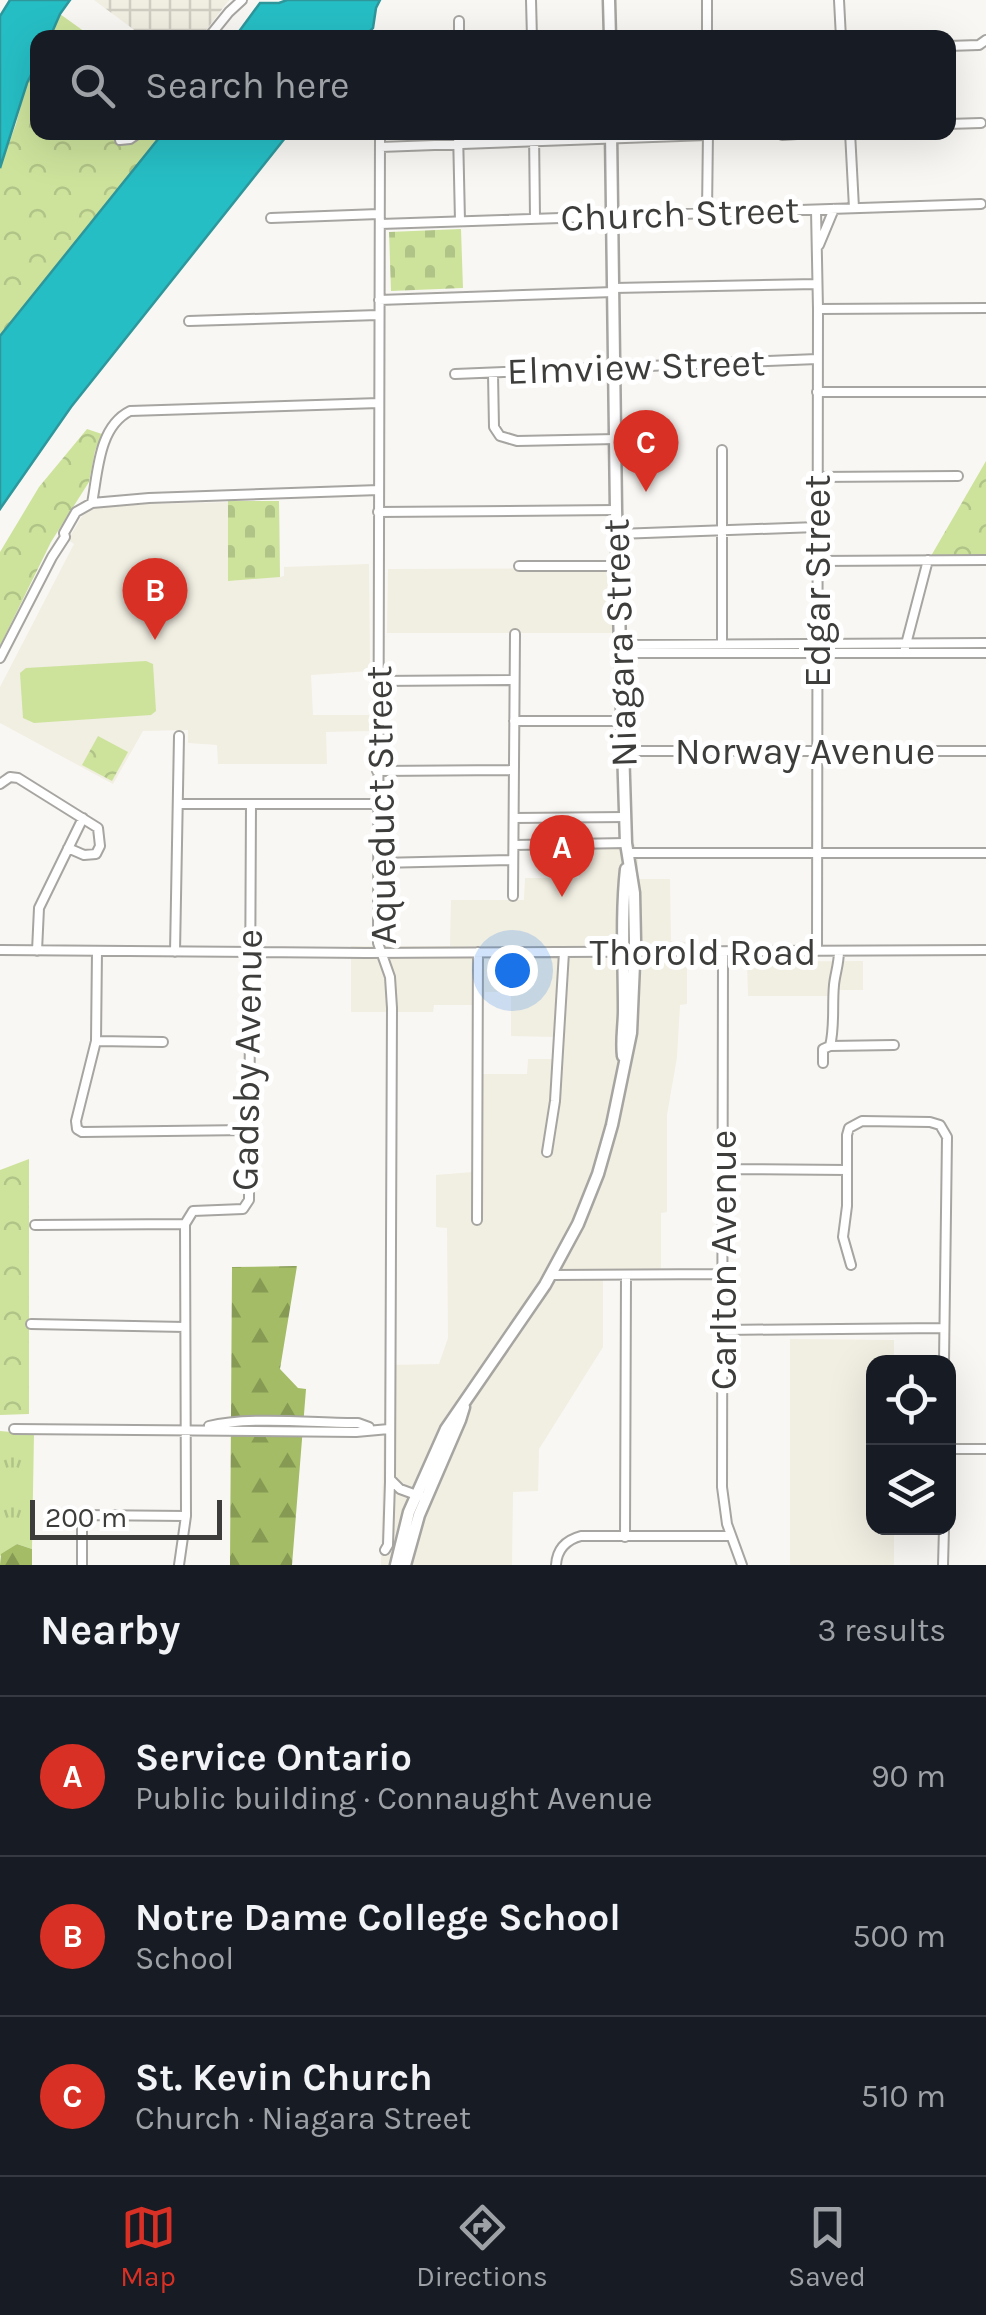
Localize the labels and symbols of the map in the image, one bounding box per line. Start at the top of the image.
street label: Church Street [560,187,800,241]
street label: Elmview Street [506,340,766,394]
pin: C [614,410,678,492]
street label: Edgar Street [795,474,840,688]
street label: Niagara Street [593,518,647,768]
pin: B [122,558,188,640]
street label: Aqueduct Street [356,665,406,945]
street label: Norway Avenue [675,729,935,774]
pin: A [530,814,594,897]
street label: Gadsby Avenue [222,929,272,1191]
street label: Thorold Road [590,930,816,975]
your location [487,945,538,996]
street label: Carlton Avenue [701,1130,746,1390]
scale bar [30,1495,222,1540]

